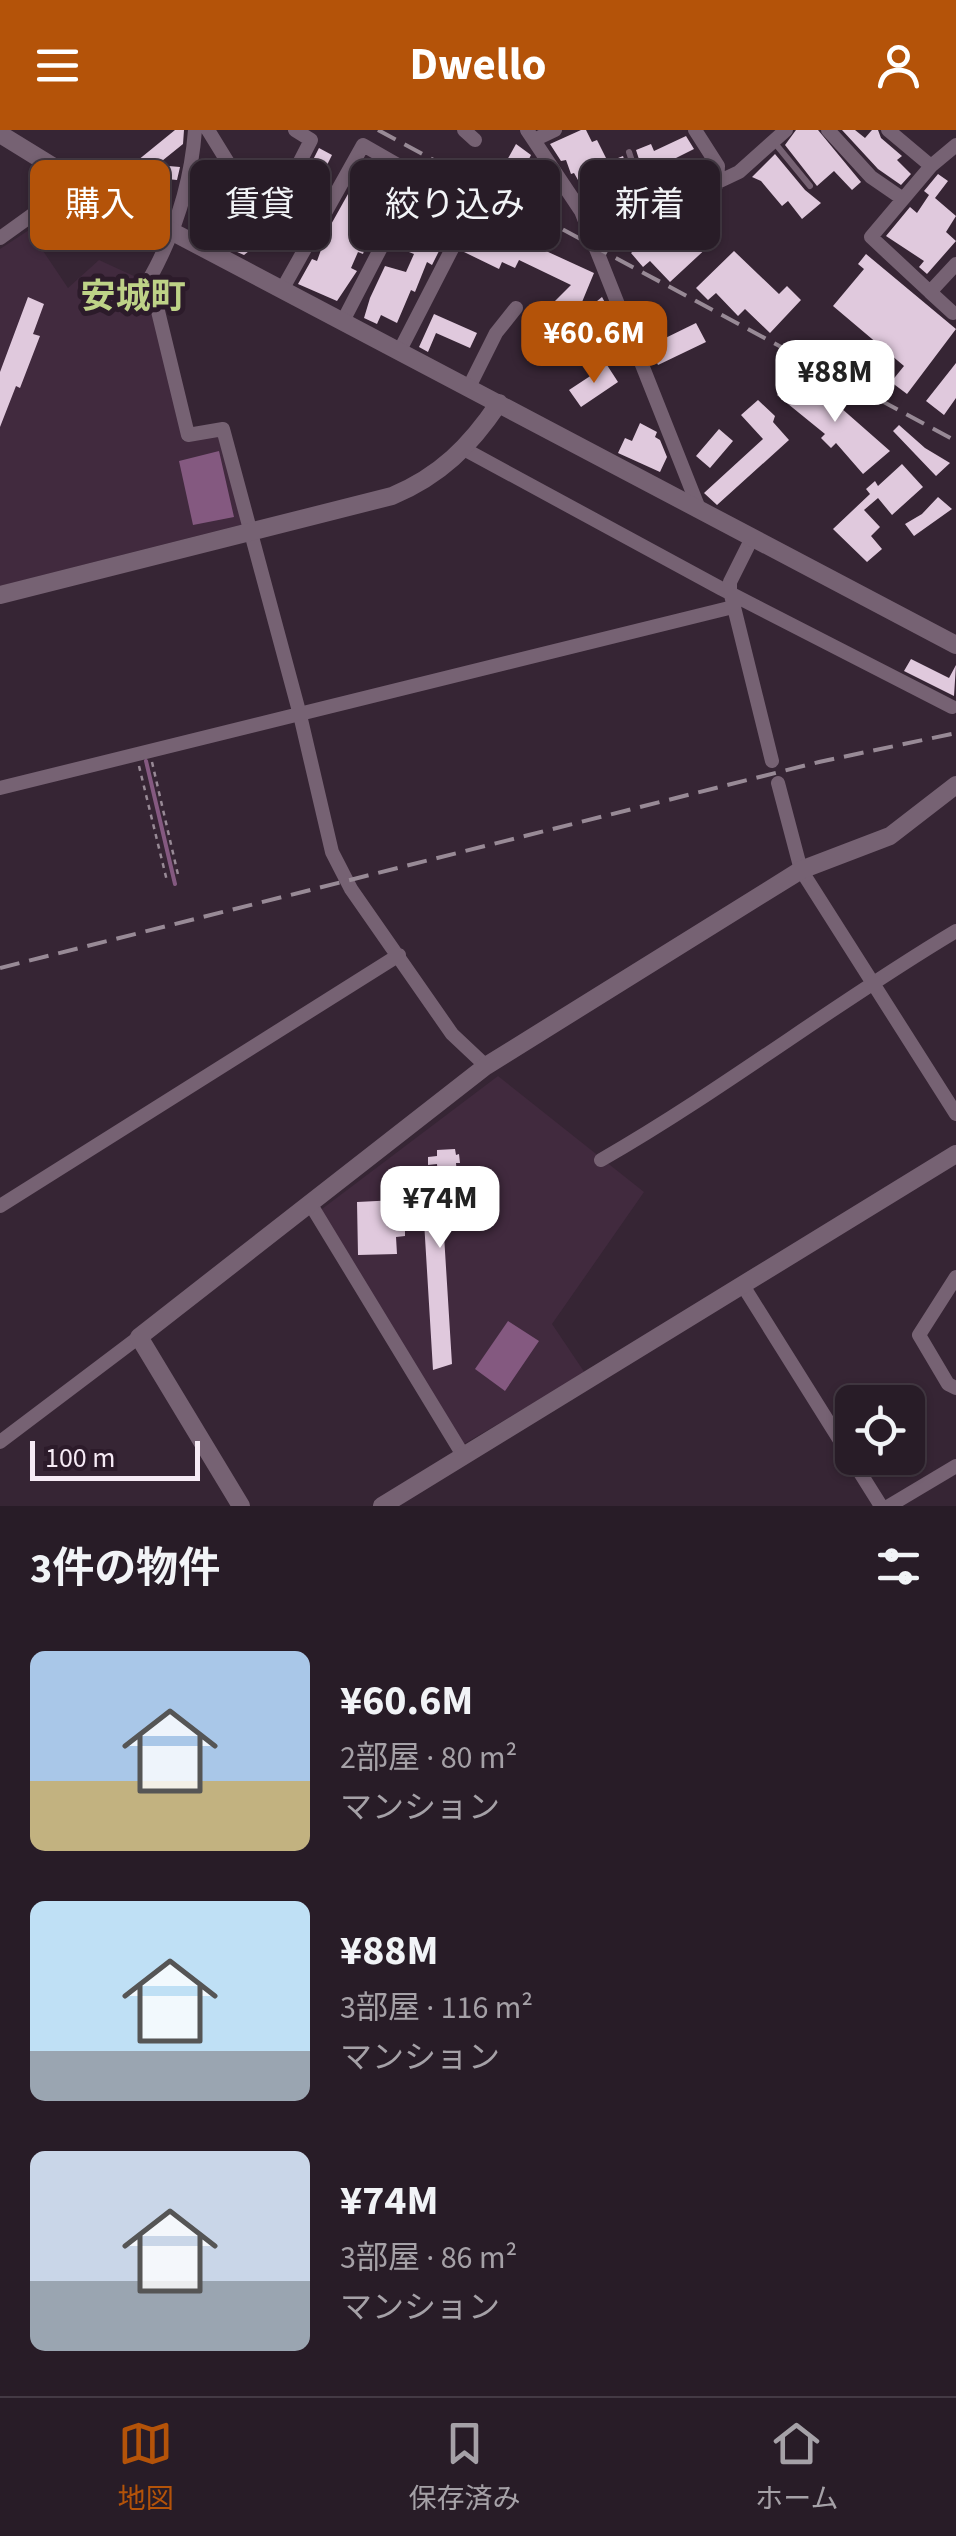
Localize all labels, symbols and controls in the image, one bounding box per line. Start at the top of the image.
text: Dwello [409,33,547,97]
icon: menu [30,38,85,93]
icon: person [871,38,926,93]
chip: 購入 [30,160,170,250]
chip: 賃貸 [190,160,330,250]
chip: 絞り込み [350,160,560,250]
chip: 新着 [580,160,720,250]
district label: 安城町 [80,272,186,322]
pin: ¥60.6M [513,301,675,386]
text: ¥60.6M [543,310,645,356]
pin: ¥88M [776,340,894,425]
text: ¥88M [797,349,873,395]
pin: ¥74M [381,1166,499,1251]
text: ¥74M [402,1175,478,1221]
map controls [835,1385,925,1475]
button: locate [835,1385,925,1475]
scale bar [30,1436,200,1480]
text: 100 m [45,1438,116,1478]
text: 3件の物件 [30,1539,220,1599]
icon: filters [871,1539,926,1594]
text: ¥60.6M [340,1671,473,1731]
icon: home [110,1691,230,1811]
text: 2部屋 · 80 m² [340,1735,517,1781]
text: マンション [340,1785,500,1831]
text: ¥88M [340,1921,439,1981]
icon: home [110,1941,230,2061]
text: 3部屋 · 116 m² [340,1985,533,2031]
text: マンション [340,2035,500,2081]
text: ¥74M [340,2171,439,2231]
icon: home [110,2191,230,2311]
text: 3部屋 · 86 m² [340,2235,517,2281]
text: マンション [340,2285,500,2331]
tab: 地図 [117,2416,173,2519]
tab: 保存済み [408,2416,520,2519]
tab: ホーム [755,2416,839,2519]

